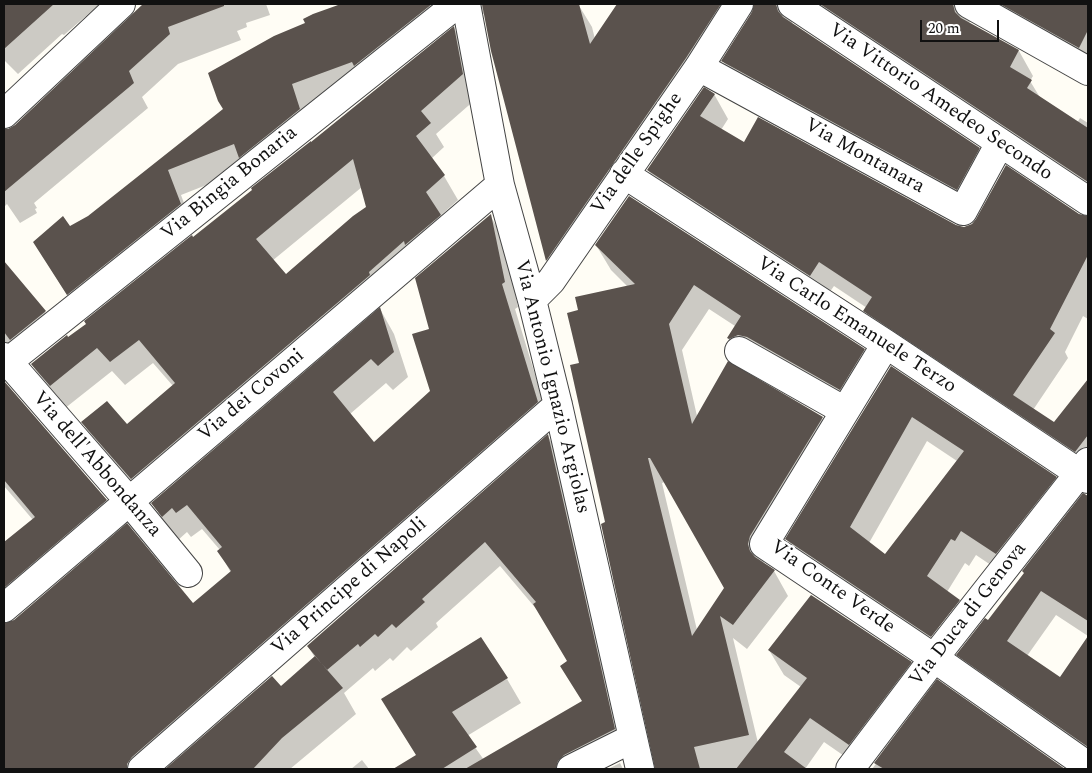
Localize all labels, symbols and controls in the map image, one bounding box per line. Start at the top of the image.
scale bar [922,10,1001,42]
text: 20 m [928,17,960,40]
street label: Via Vittorio Amedeo Secondo [823,19,1057,187]
street label: Via delle Spighe [587,88,689,220]
street label: Via Montanara [800,114,928,200]
street label: Via Bingia Bonaria [157,122,303,246]
street label: Via Carlo Emanuele Terzo [752,252,960,400]
street label: Via Antonio Ignazio Argiolas [508,258,594,516]
street label: Via dei Covoni [194,345,310,447]
street label: Via dell'Abbondanza [26,387,166,543]
street label: Via Principe di Napoli [267,513,433,661]
street label: Via Conte Verde [765,536,899,640]
street label: Via Duca di Genova [905,538,1033,692]

